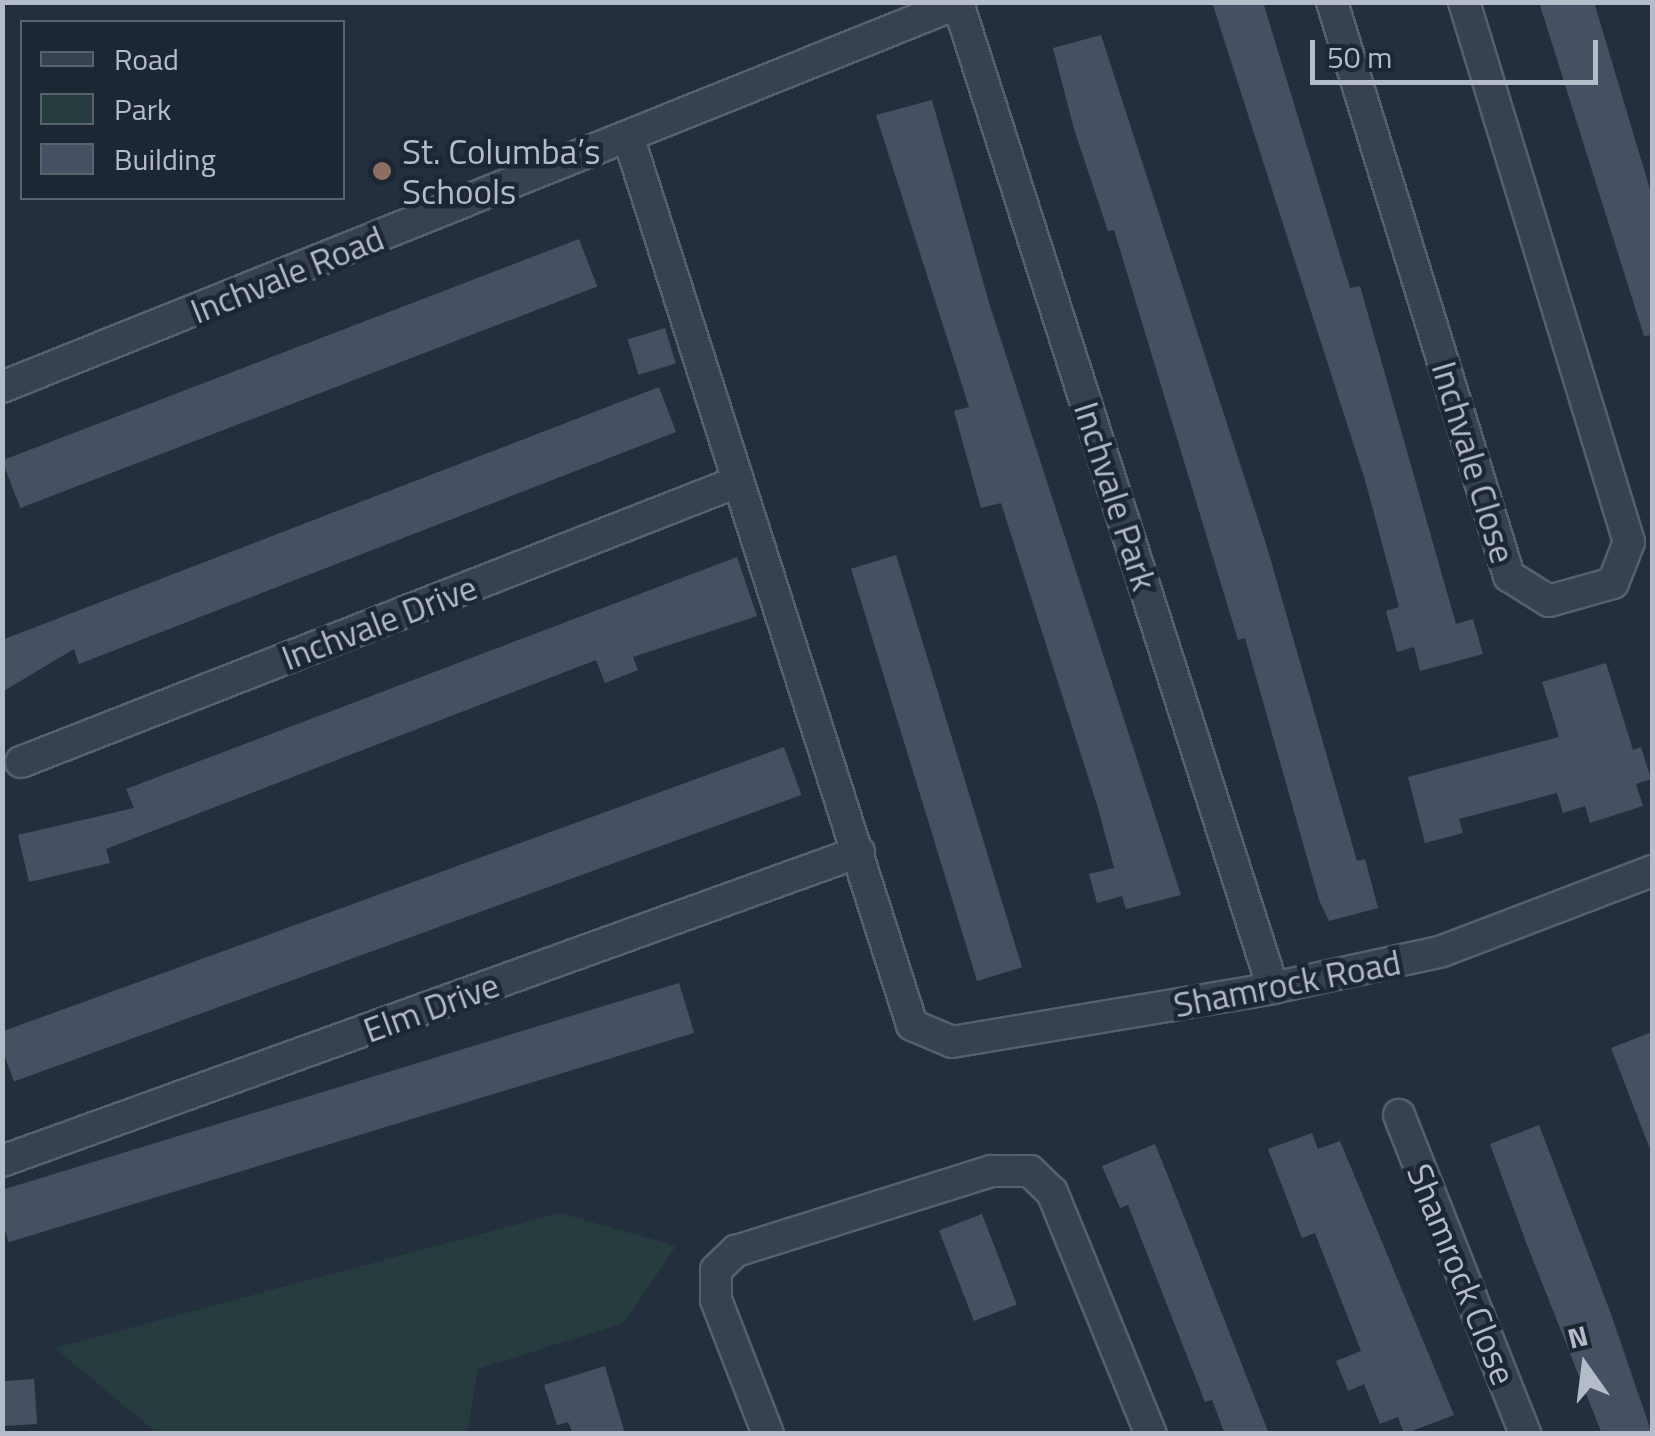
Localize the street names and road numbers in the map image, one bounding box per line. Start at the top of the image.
street label: Inchvale Road [184,216,390,332]
street label: Inchvale Close [1423,356,1525,568]
street label: Inchvale Park [1066,396,1166,596]
street label: Inchvale Drive [276,566,482,678]
street label: Shamrock Road [1170,940,1404,1026]
street label: Elm Drive [358,963,504,1051]
street label: Shamrock Close [1399,1158,1525,1390]

